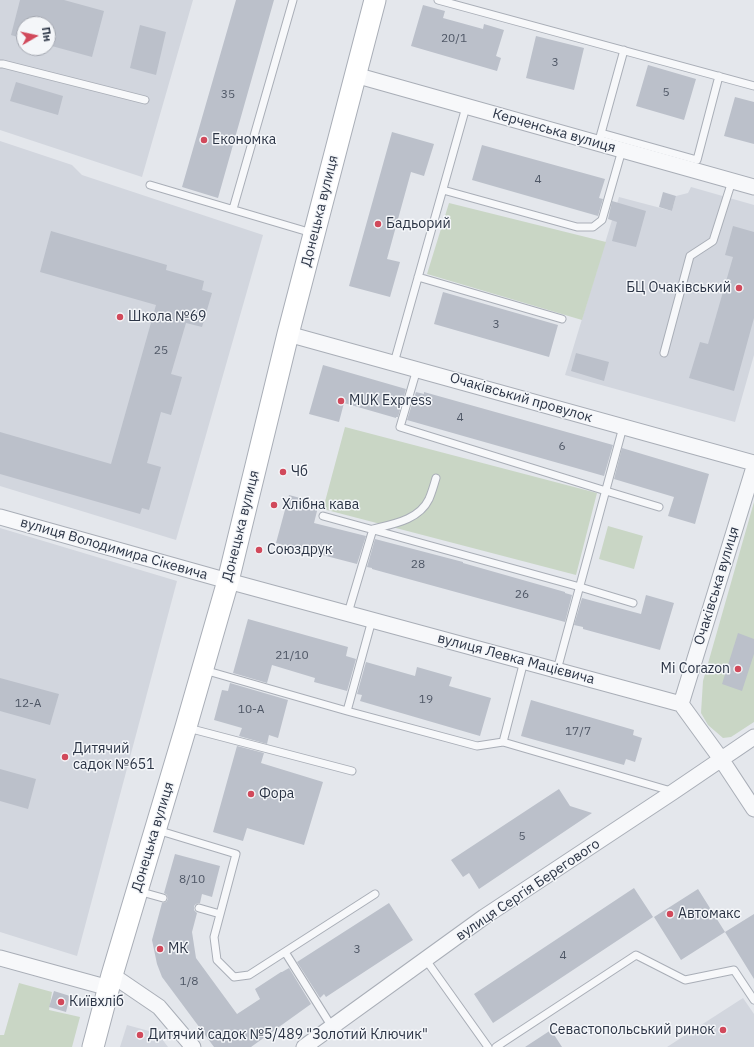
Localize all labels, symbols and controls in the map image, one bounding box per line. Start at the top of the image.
north arrow [16,16,56,56]
text: Пн [39,26,55,43]
house number: 20/1 [441,32,467,46]
house number: 3 [551,56,559,70]
house number: 5 [662,86,670,100]
house number: 35 [221,88,235,102]
street label: Керченська вулиця [490,105,618,157]
place label: Економка [212,132,276,148]
marker: Економка [199,135,209,145]
street label: Донецька вулиця [298,153,342,269]
house number: 4 [534,173,542,187]
place label: Бадьорий [386,216,451,232]
marker: Бадьорий [373,219,383,229]
place label: БЦ Очаківський [626,280,731,296]
marker: БЦ Очаківський [734,283,744,293]
place label: Школа №69 [128,309,207,325]
marker: Школа №69 [115,312,125,322]
house number: 3 [492,318,500,332]
house number: 25 [154,344,168,358]
street label: Очаківський провулок [448,370,594,426]
place label: MUK Express [349,393,432,409]
marker: MUK Express [336,396,346,406]
house number: 4 [456,411,464,425]
house number: 6 [558,440,566,454]
place label: Чб [291,464,308,480]
marker: Чб [278,467,288,477]
street label: Донецька вулиця [219,468,263,584]
place label: Хлібна кава [282,497,359,513]
marker: Хлібна кава [269,500,279,510]
street label: вулиця Володимира Сікевича [18,514,210,584]
street label: Очаківська вулиця [691,525,743,647]
place label: Союздрук [267,542,332,558]
marker: Союздрук [254,545,264,555]
house number: 28 [411,558,425,572]
house number: 26 [515,588,529,602]
street label: вулиця Левка Мацієвича [436,630,596,688]
house number: 21/10 [275,649,309,663]
place label: Mi Corazon [661,661,730,677]
marker: Mi Corazon [733,664,743,674]
house number: 19 [419,693,433,707]
house number: 12-А [15,697,41,711]
house number: 10-А [238,703,264,717]
house number: 17/7 [565,725,591,739]
place label: Дитячий садок №651 [73,741,155,774]
marker: Дитячий садок №651 [60,752,70,762]
street label: Донецька вулиця [128,780,178,894]
place label: Фора [259,786,294,802]
marker: Фора [246,789,256,799]
house number: 5 [518,830,526,844]
street label: вулиця Сергія Берегового [453,835,603,945]
house number: 8/10 [179,873,205,887]
place label: Автомакс [678,906,741,922]
marker: Автомакс [665,909,675,919]
place label: МК [168,941,189,957]
house number: 3 [353,943,361,957]
marker: МК [155,944,165,954]
house number: 4 [559,949,567,963]
house number: 1/8 [180,975,198,989]
place label: Київхліб [69,994,124,1010]
marker: Київхліб [56,997,66,1007]
place label: Севастопольський ринок [549,1022,715,1038]
marker: Севастопольський ринок [718,1025,728,1035]
place label: Дитячий садок №5/489 "Золотий Ключик" [148,1027,428,1043]
marker: Дитячий садок №5/489 "Золотий Ключик" [135,1030,145,1040]

